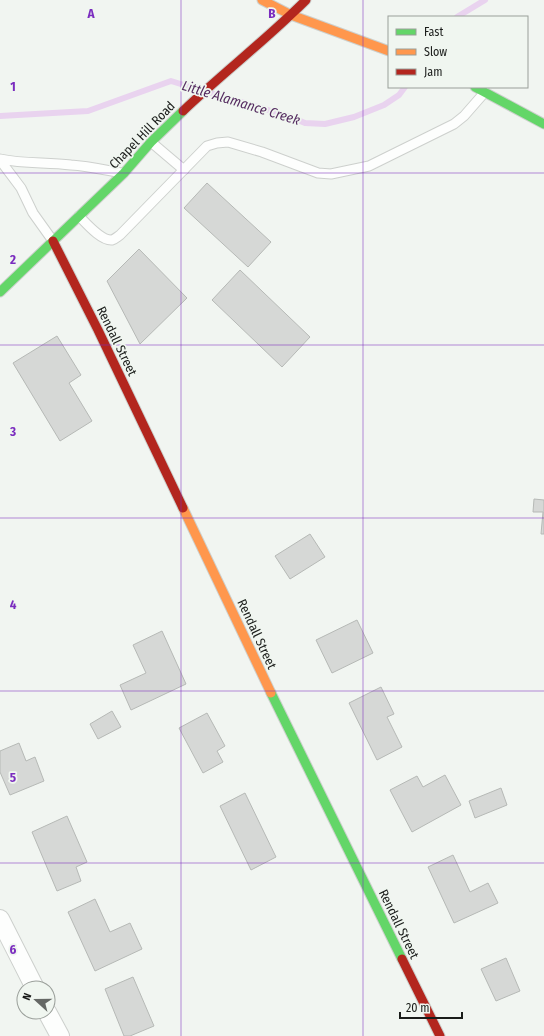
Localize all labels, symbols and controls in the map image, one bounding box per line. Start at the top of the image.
text: A [86,6,95,21]
text: B [268,6,276,21]
legend [388,16,528,88]
text: Fast [424,25,443,39]
text: Slow [424,45,447,59]
text: Jam [424,65,442,79]
water label: Little Alamance Creek [180,77,302,129]
text: 1 [10,79,16,94]
street label: Chapel Hill Road [106,98,178,172]
text: 2 [9,252,16,267]
street label: Rendall Street [94,304,141,379]
text: 3 [9,424,16,439]
text: 4 [10,597,17,612]
street label: Rendall Street [234,597,280,672]
text: 5 [10,770,16,785]
street label: Rendall Street [376,887,423,962]
text: 6 [10,942,17,957]
north arrow [16,980,56,1020]
text: N [20,991,34,1002]
scale bar [400,994,462,1020]
text: 20 m [406,1001,430,1015]

